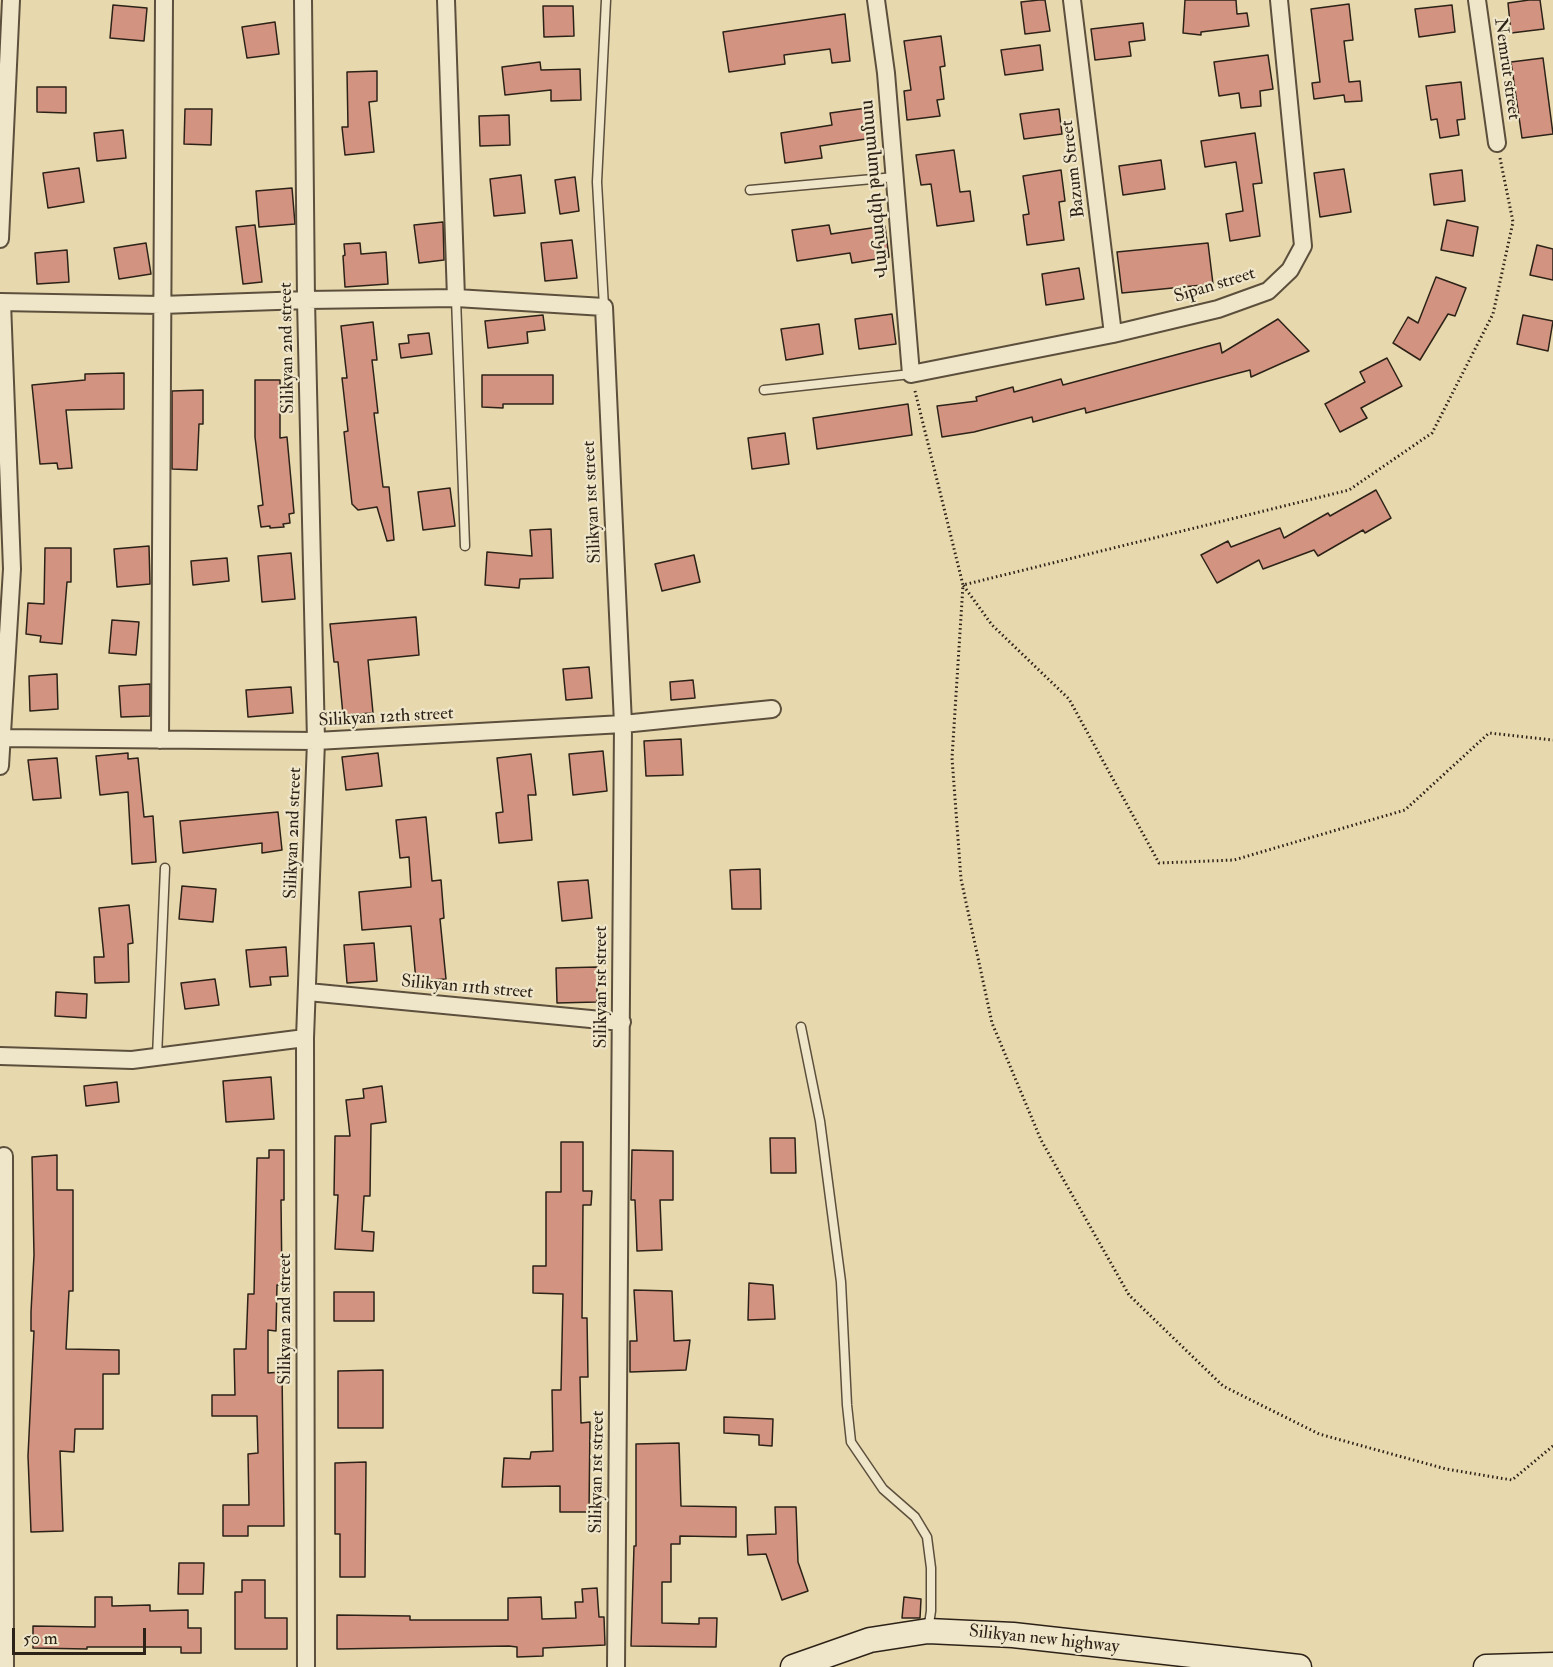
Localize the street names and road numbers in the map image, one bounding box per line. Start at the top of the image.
street label: Nemrut street [1488,17,1524,121]
street label: Վահագնի թաղամաս [857,99,895,279]
street label: Bazum Street [1057,119,1091,219]
street label: Sipan street [1172,263,1258,309]
street label: Silikyan 2nd street [276,282,300,414]
street label: Silikyan 1st street [579,440,607,564]
street label: Silikyan 12th street [318,704,454,732]
street label: Silikyan 2nd street [281,767,307,899]
street label: Silikyan 1st street [591,926,613,1048]
street label: Silikyan 11th street [400,971,534,1005]
street label: Silikyan 2nd street [275,1253,297,1385]
street label: Silikyan 1st street [586,1410,610,1534]
street label: Silikyan new highway [968,1621,1120,1659]

